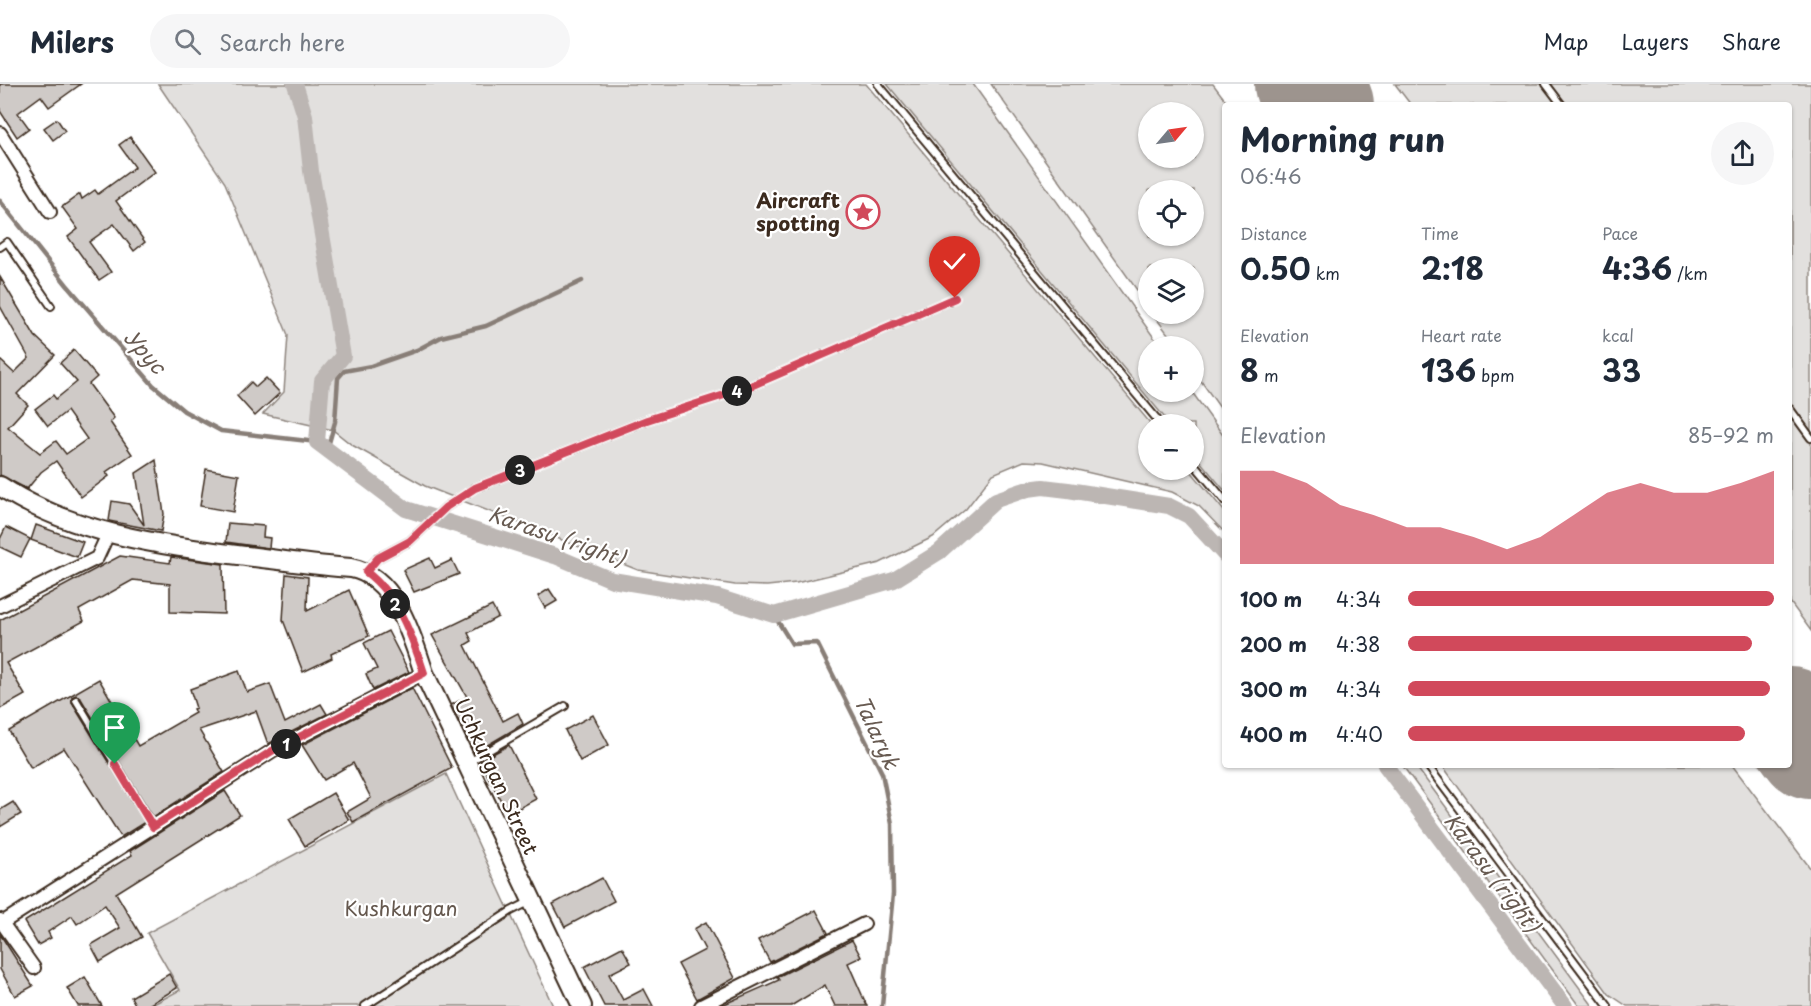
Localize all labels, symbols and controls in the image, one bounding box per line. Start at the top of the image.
search box [150,14,570,68]
text: Milers [30,20,114,63]
icon: search [171,25,204,58]
text: Search here [219,25,345,58]
text: Map [1544,25,1588,57]
text: Layers [1621,25,1689,57]
text: Share [1722,25,1781,57]
north arrow [1138,102,1204,168]
map controls [1138,102,1204,480]
text: Morning run [1240,113,1445,163]
button: share [1711,122,1774,185]
text: 06:46 [1240,161,1302,191]
button: locate [1138,180,1204,246]
place label: Aircraft spotting [756,185,840,238]
place icon: Aircraft spotting [845,194,881,230]
text: Distance [1240,221,1307,245]
text: Time [1421,221,1459,245]
text: Pace [1602,221,1638,245]
pin [929,236,980,298]
icon: check [938,245,971,278]
text: 0.50 [1240,245,1311,290]
text: 2:18 [1421,245,1484,290]
text: 4:36 [1602,245,1672,290]
button: layers [1138,258,1204,324]
text: km [1311,261,1340,285]
text: /km [1672,261,1708,285]
water label: Урус [118,322,176,382]
text: Elevation [1240,323,1309,347]
text: Heart rate [1421,323,1502,347]
text: kcal [1602,323,1634,347]
button: + [1138,336,1204,402]
text: 8 [1240,347,1259,392]
text: 136 [1421,347,1476,392]
text: 33 [1602,347,1641,392]
text: m [1259,363,1279,387]
text: bpm [1476,363,1514,387]
pin: 4 [722,376,752,406]
text: 4 [732,379,742,403]
button: − [1138,414,1204,480]
text: Elevation [1240,420,1326,450]
text: 85–92 m [1688,420,1774,450]
pin: 3 [505,455,535,485]
text: 3 [515,458,525,482]
water label: Karasu (right) [484,497,631,574]
text: 100 m [1240,584,1302,614]
text: 4:34 [1336,584,1381,614]
pin: 2 [380,589,410,619]
text: 2 [389,592,401,616]
text: 200 m [1240,629,1307,659]
text: 4:38 [1336,629,1381,659]
text: 300 m [1240,674,1308,704]
text: 4:34 [1336,674,1381,704]
water label: Talaryk [847,690,909,775]
street label: Uchkurgan Street [448,693,546,859]
pin [89,702,140,764]
icon: arrive [98,711,131,744]
text: 400 m [1240,719,1308,749]
text: 4:40 [1336,719,1383,749]
pin: 1 [271,729,301,759]
text: 1 [282,732,290,756]
water label: Karasu (right) [1437,806,1550,940]
park label: Kushkurgan [345,893,457,923]

